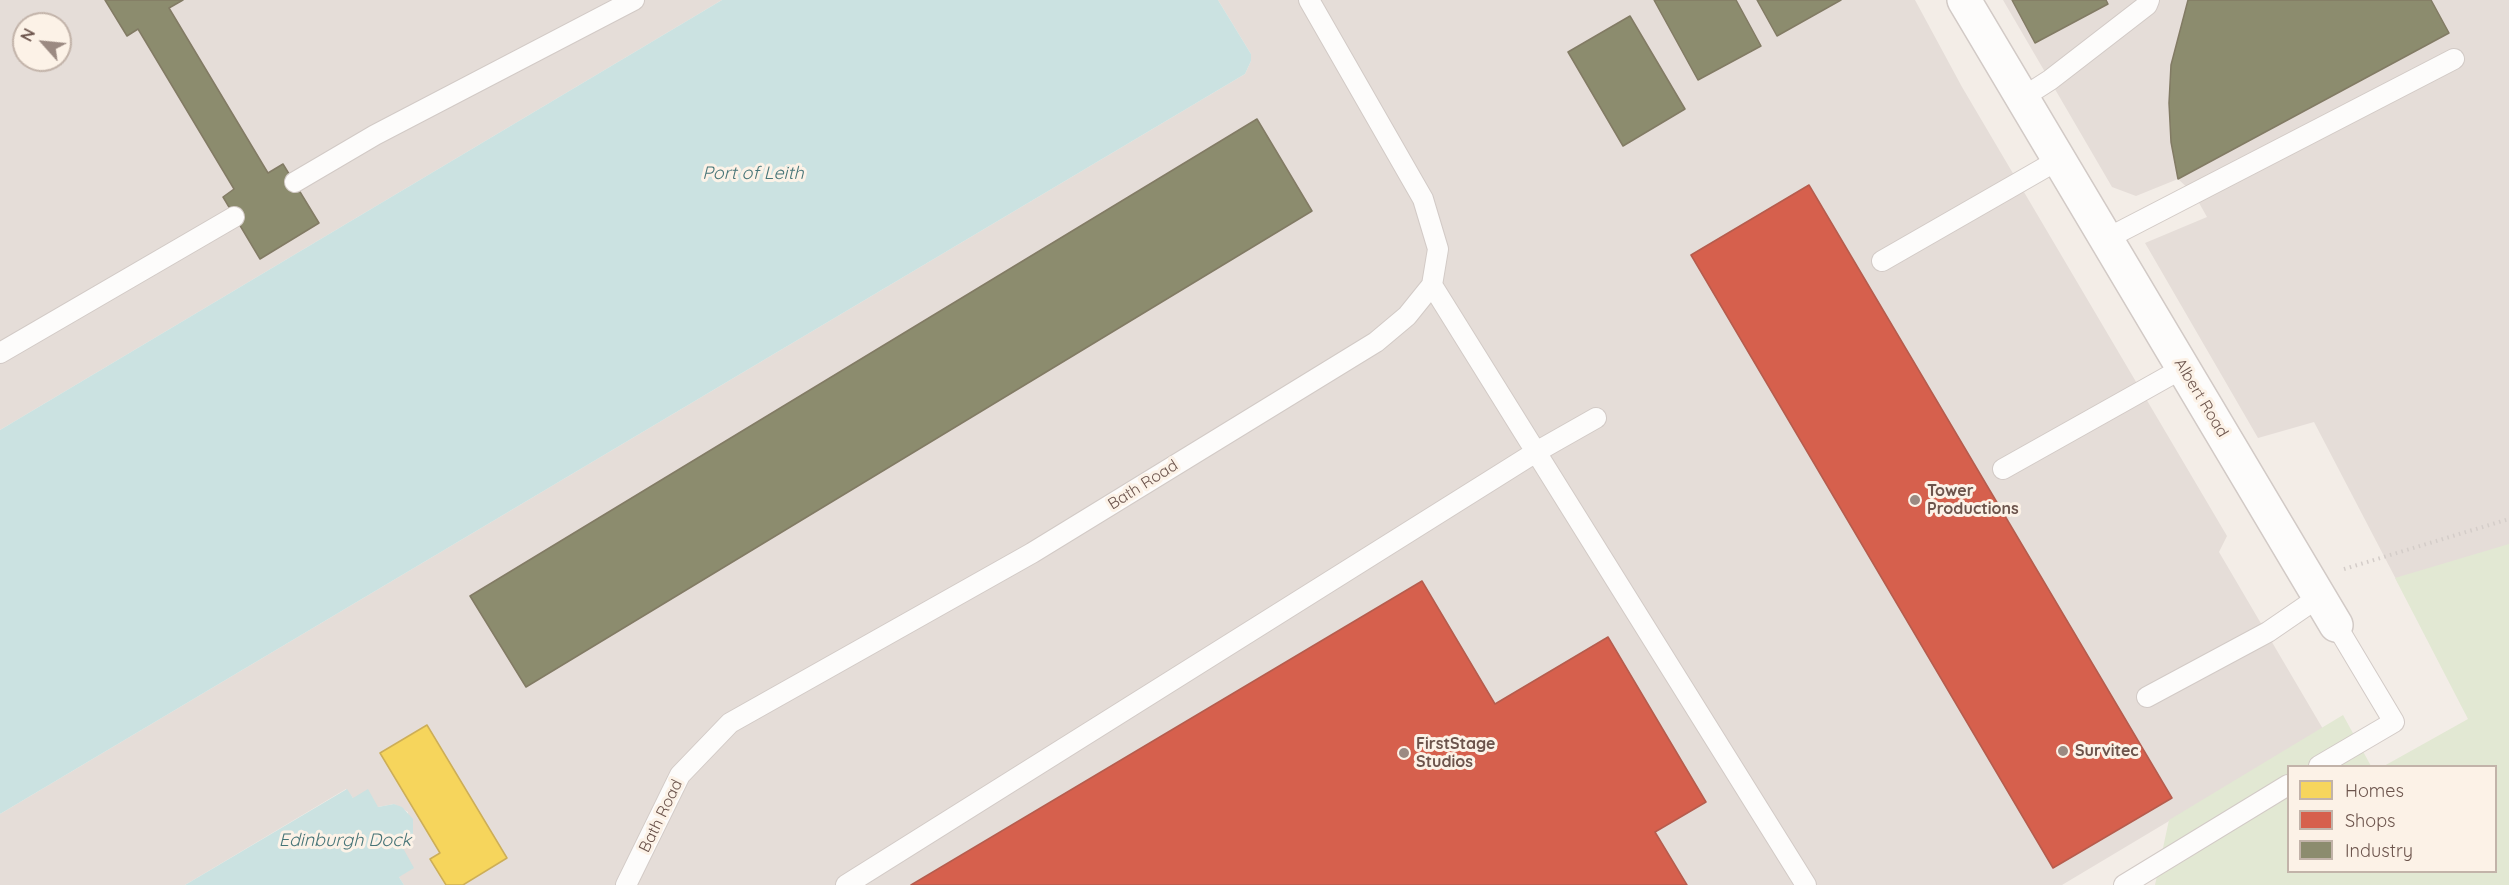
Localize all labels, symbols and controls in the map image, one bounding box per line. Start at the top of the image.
north arrow [12,12,72,72]
text: N [16,25,39,45]
water label: Port of Leith [702,163,804,185]
street label: Albert Road [2170,355,2232,441]
street label: Bath Road [1105,456,1181,514]
place label: Tower Productions [1927,481,2019,519]
marker: Tower Productions [1908,493,1922,507]
place label: FirstStage Studios [1416,734,1495,772]
place label: Survitec [2075,741,2139,761]
marker: Survitec [2056,744,2070,758]
marker: FirstStage Studios [1397,746,1411,760]
legend [2287,765,2497,873]
street label: Bath Road [635,776,687,856]
text: Homes [2345,779,2404,802]
text: Shops [2345,809,2396,832]
water label: Edinburgh Dock [279,830,411,852]
text: Industry [2345,839,2413,862]

